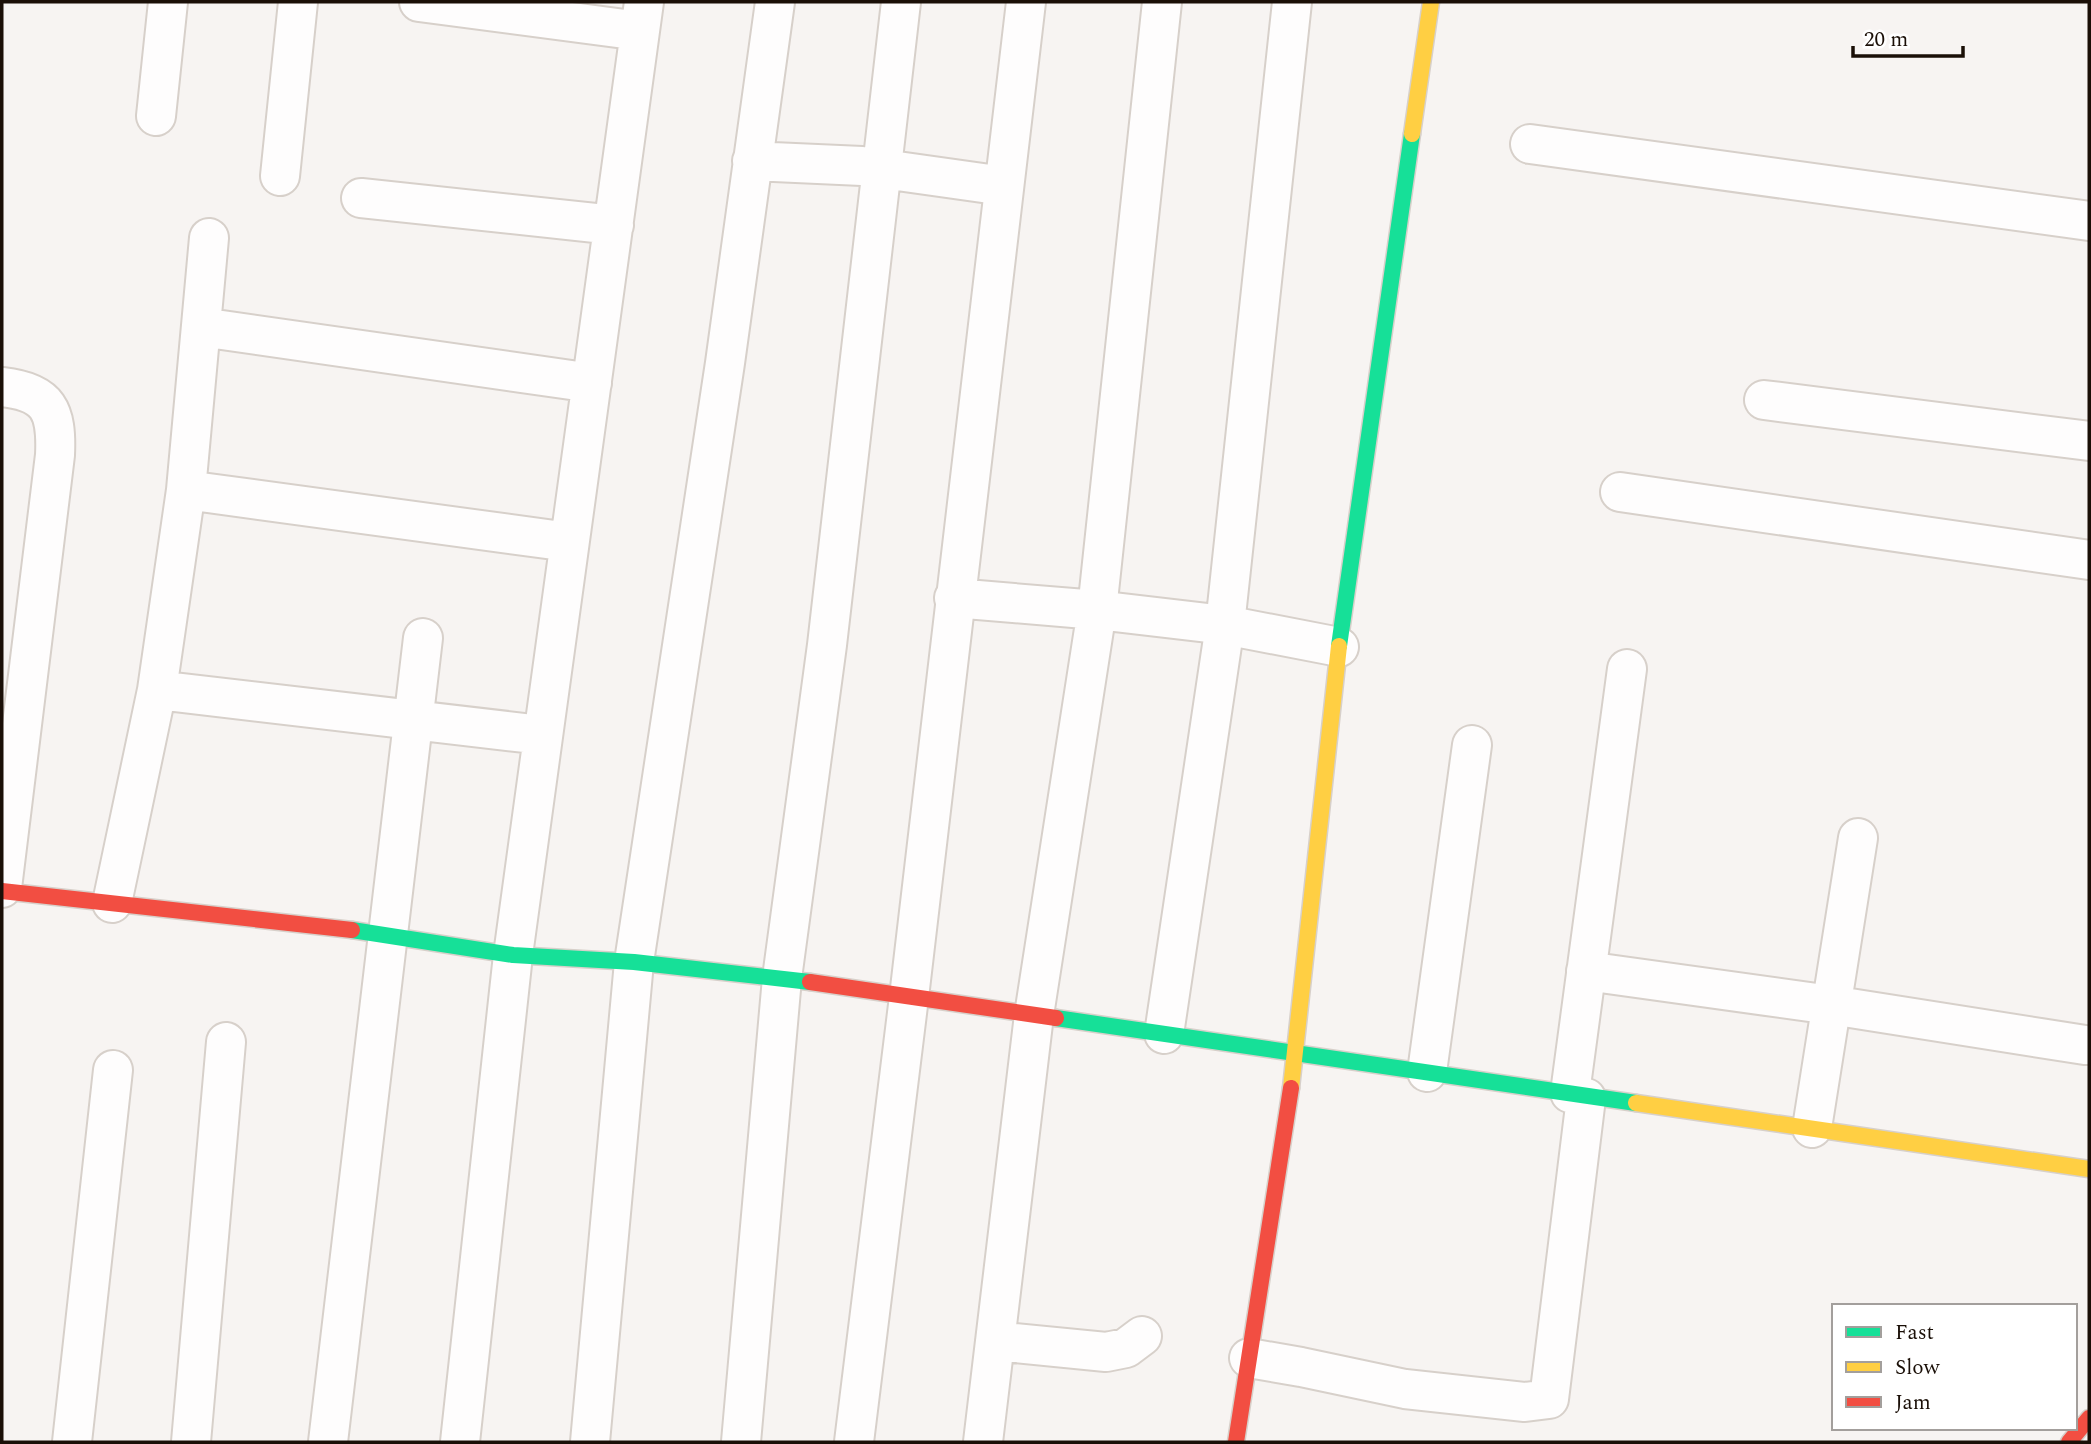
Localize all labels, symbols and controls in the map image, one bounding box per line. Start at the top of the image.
scale bar [1853,14,1963,58]
text: 20 m [1864,24,1908,56]
legend [1832,1304,2077,1430]
text: Fast [1895,1317,1934,1349]
text: Slow [1895,1352,1941,1384]
text: Jam [1895,1387,1931,1419]

